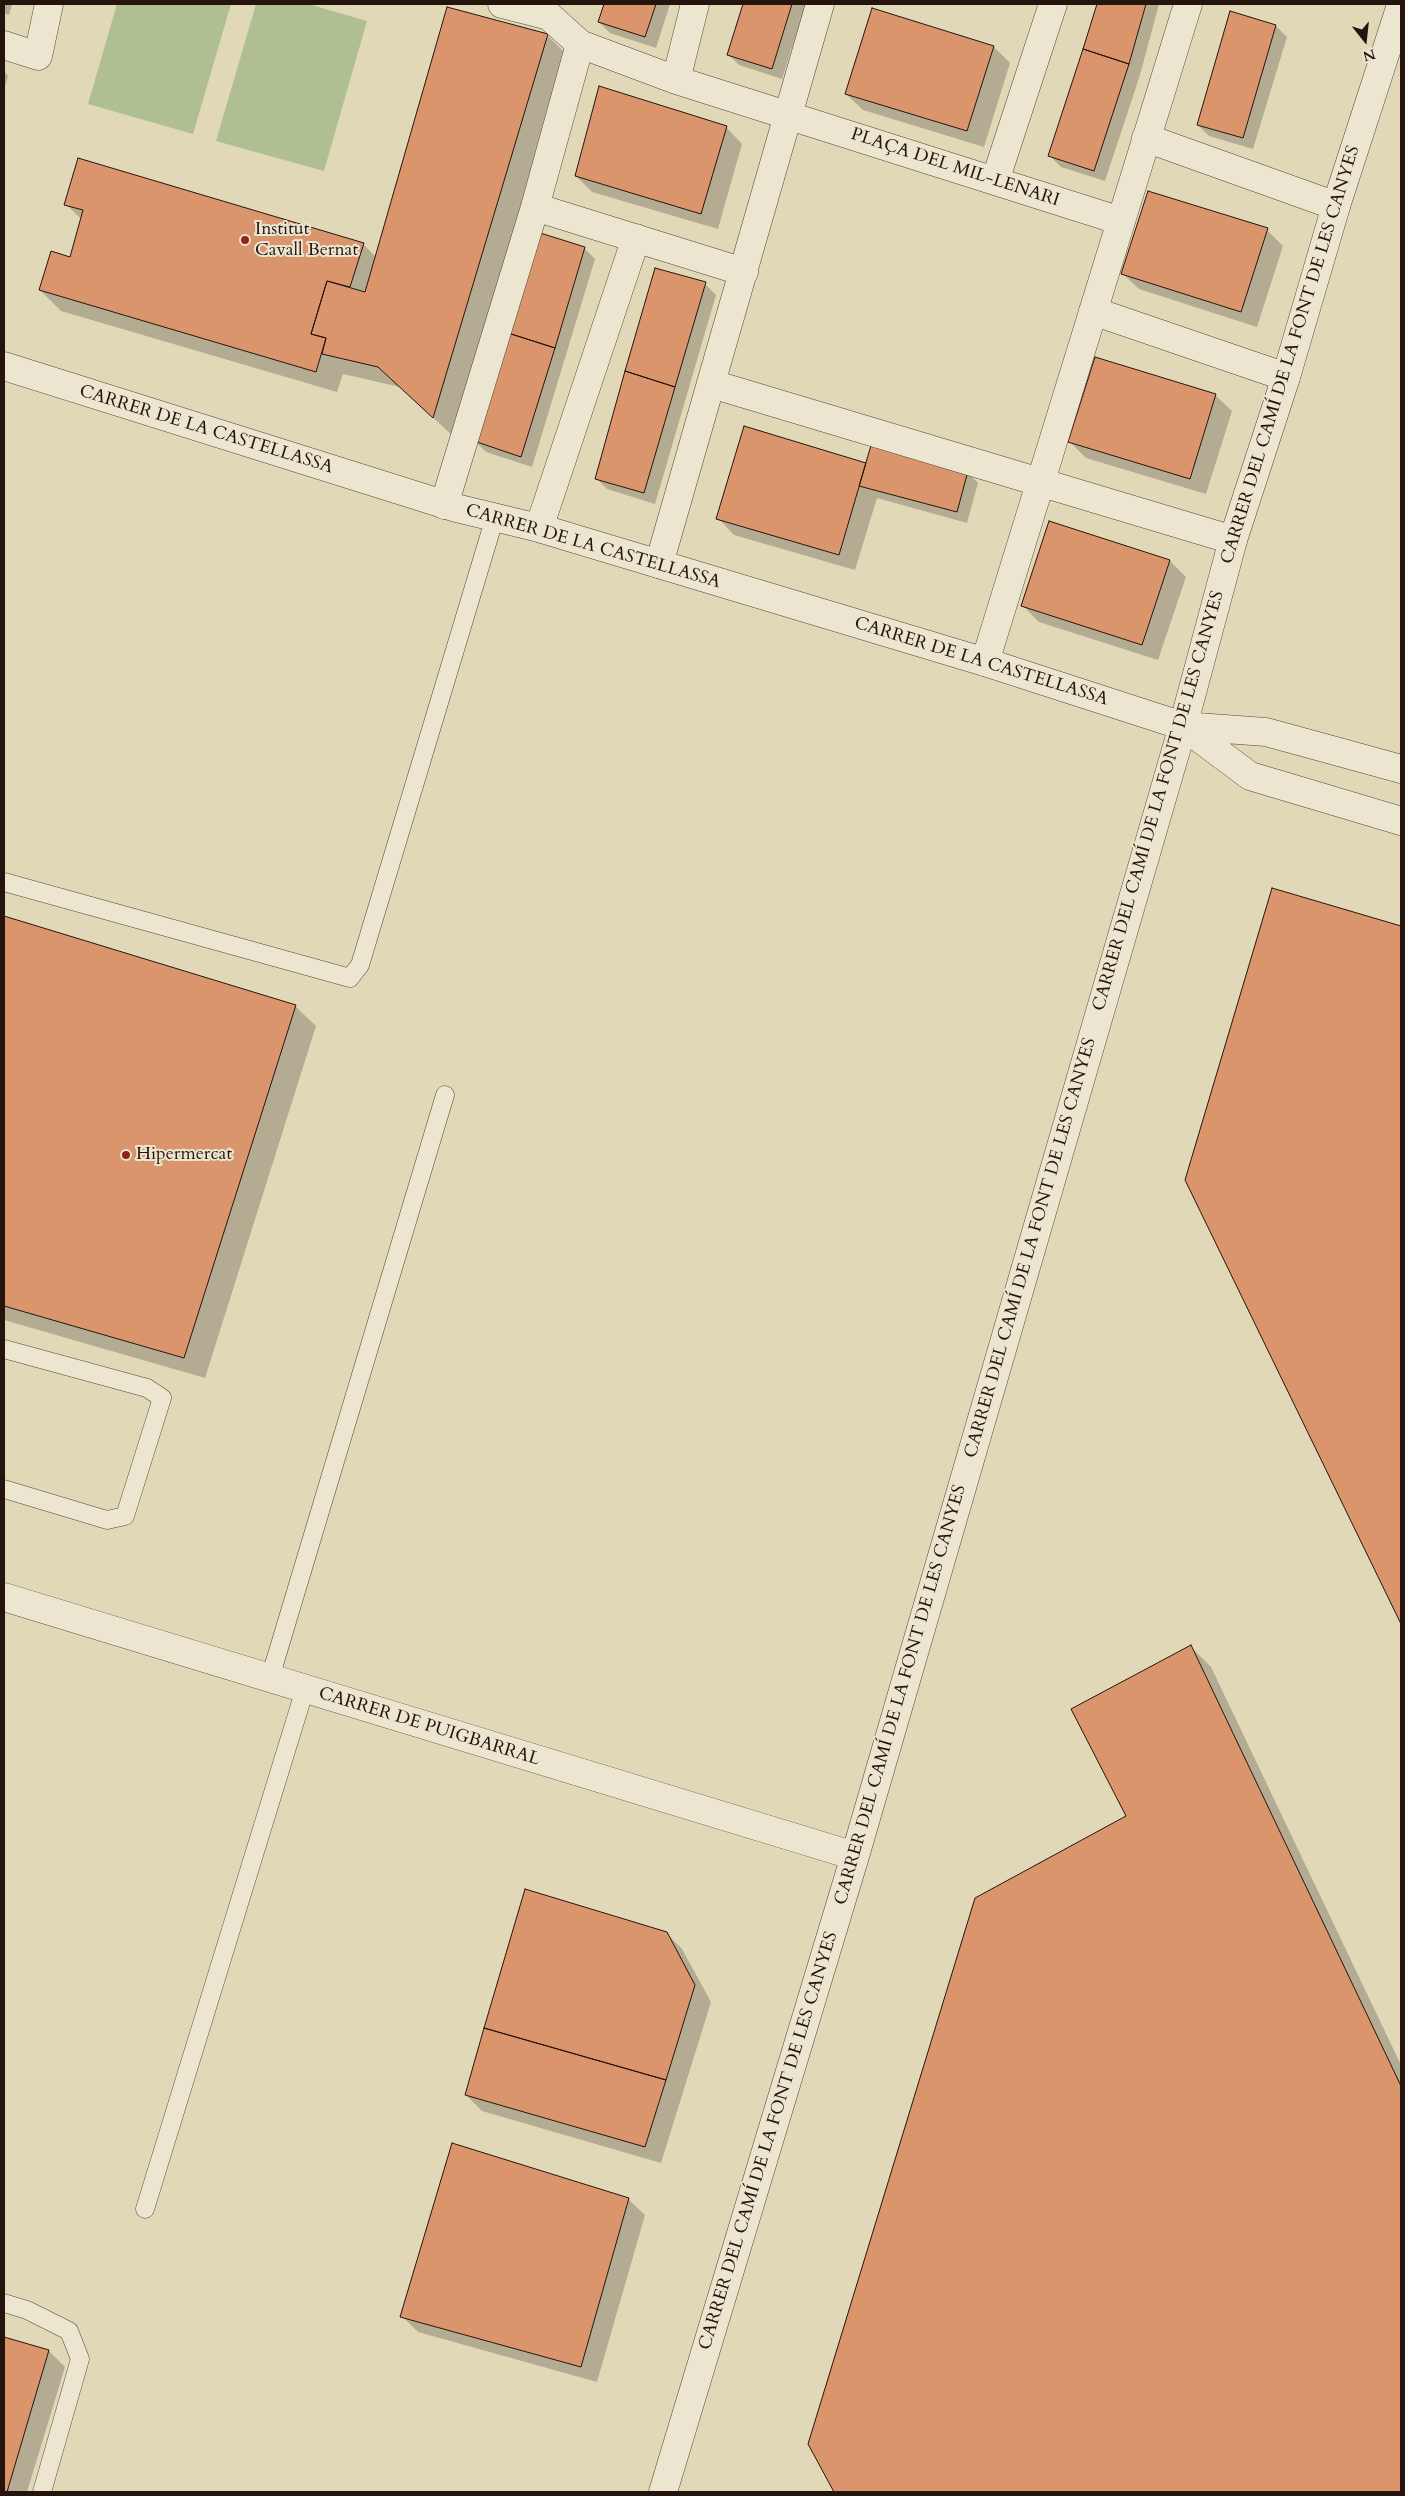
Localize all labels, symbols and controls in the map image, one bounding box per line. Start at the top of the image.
north arrow [1340,15,1390,65]
text: N [1361,44,1378,66]
street label: PLAÇA DEL MIL-LENARI [848,124,1062,212]
street label: CARRER DEL CAMÍ DE LA FONT DE LES CANYES [1217,143,1365,567]
place label: Institut Cavall Bernat [255,219,358,262]
marker: Institut Cavall Bernat [239,234,251,246]
street label: CARRER DE LA CASTELLASSA [76,381,336,479]
street label: CARRER DE LA CASTELLASSA [463,500,723,594]
street label: CARRER DEL CAMÍ DE LA FONT DE LES CANYES [1089,588,1229,1014]
street label: CARRER DE LA CASTELLASSA [851,613,1111,711]
street label: CARRER DEL CAMÍ DE LA FONT DE LES CANYES [961,1035,1101,1461]
place label: Hipermercat [136,1144,232,1166]
marker: Hipermercat [120,1149,132,1161]
street label: CARRER DEL CAMÍ DE LA FONT DE LES CANYES [831,1482,971,1908]
street label: CARRER DE PUIGBARRAL [316,1683,542,1771]
street label: CARRER DEL CAMÍ DE LA FONT DE LES CANYES [695,1929,843,2353]

